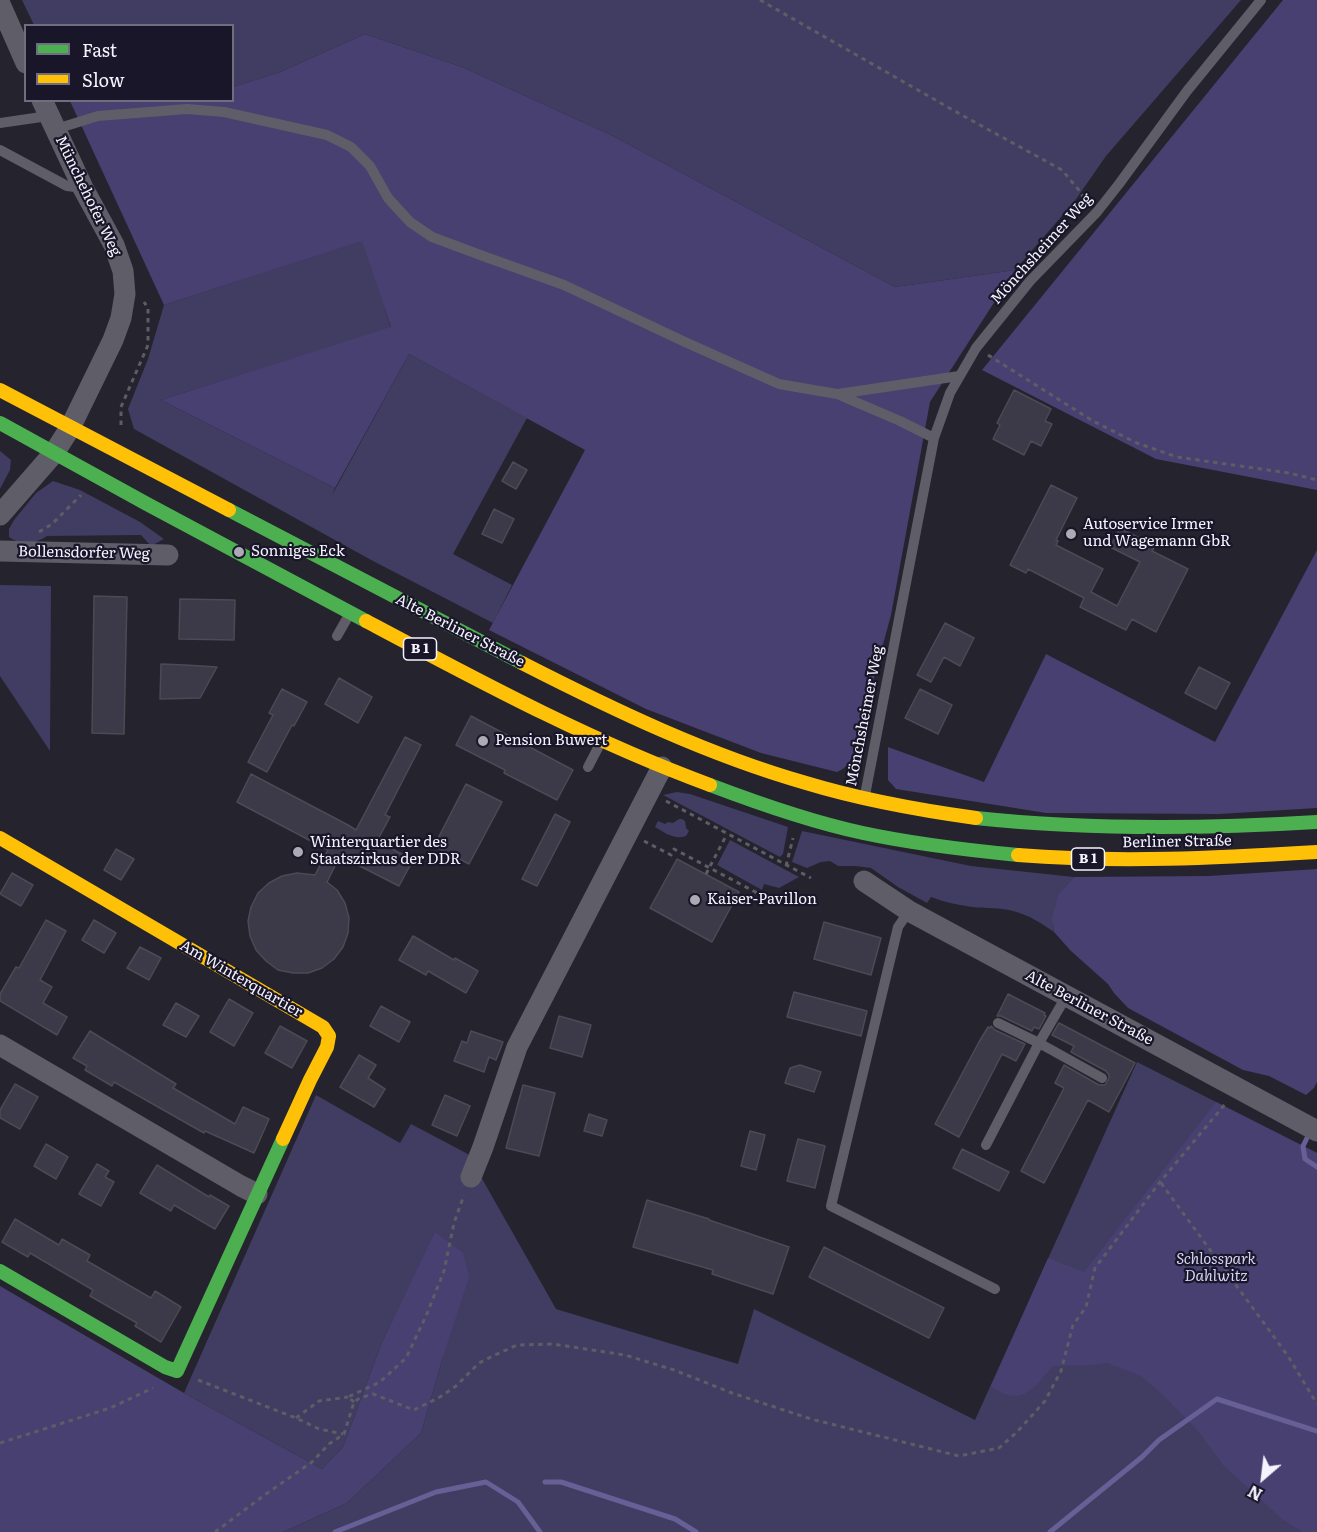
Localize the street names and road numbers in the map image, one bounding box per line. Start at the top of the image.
street label: Münchehofer Weg [51,133,125,259]
street label: Mönchsheimer Weg [987,190,1097,308]
street label: Bollensdorfer Weg [18,543,150,563]
street label: Alte Berliner Straße [393,591,527,671]
road number: B 1 [404,638,436,660]
street label: Mönchsheimer Weg [843,644,887,788]
street label: Berliner Straße [1122,832,1232,852]
road number: B 1 [1072,848,1104,870]
street label: Am Winterquartier [176,937,306,1021]
street label: Alte Berliner Straße [1022,967,1156,1049]

